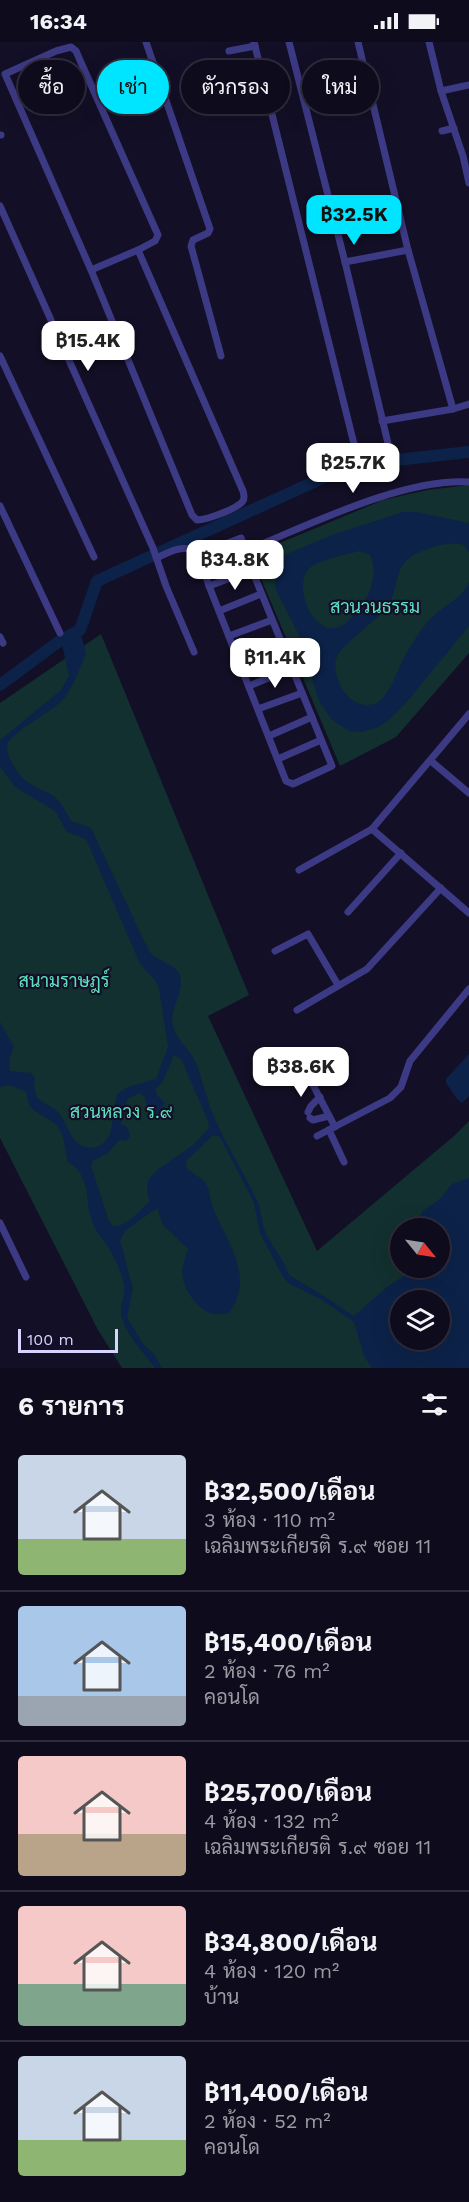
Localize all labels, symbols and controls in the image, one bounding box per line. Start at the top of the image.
text: 16:34 [30,9,87,34]
chip: ซื้อ [18,60,85,114]
chip: เช่า [97,60,169,114]
chip: ตัวกรอง [181,60,290,114]
chip: ใหม่ [302,60,379,114]
pin: ฿32.5K [305,195,403,246]
text: ฿32.5K [320,202,388,226]
pin: ฿15.4K [39,321,137,372]
text: ฿15.4K [56,328,120,352]
pin: ฿25.7K [304,443,402,494]
text: ฿25.7K [320,450,386,474]
pin: ฿34.8K [186,540,284,591]
text: ฿34.8K [201,547,269,571]
park label: สวนวนธรรม [330,596,420,617]
pin: ฿11.4K [226,638,324,689]
text: ฿11.4K [244,645,306,669]
park label: สนามราษฎร์ [18,968,110,993]
pin: ฿38.6K [252,1047,350,1098]
text: ฿38.6K [267,1054,335,1078]
park label: สวนหลวง ร.๙ [70,1101,172,1122]
north arrow [390,1218,450,1278]
map controls [390,1218,450,1350]
button: layers [390,1290,450,1350]
scale bar [18,1326,118,1354]
text: 100 m [27,1330,74,1349]
icon: filters [418,1388,451,1421]
text: 6 รายการ [18,1391,125,1421]
text: ฿32,500/เดือน [204,1476,375,1506]
icon: home [66,1479,138,1551]
text: 3 ห้อง · 110 m² [204,1508,335,1532]
text: เฉลิมพระเกียรติ ร.๙ ซอย 11 [204,1534,431,1558]
text: ฿15,400/เดือน [204,1627,372,1657]
icon: home [66,1630,138,1702]
text: 2 ห้อง · 76 m² [204,1659,330,1683]
text: คอนโด [204,1685,260,1709]
text: ฿25,700/เดือน [204,1777,372,1807]
icon: home [66,1780,138,1852]
text: 4 ห้อง · 132 m² [204,1809,339,1833]
text: เฉลิมพระเกียรติ ร.๙ ซอย 11 [204,1835,431,1859]
text: ฿34,800/เดือน [204,1927,378,1957]
icon: home [66,1930,138,2002]
text: 4 ห้อง · 120 m² [204,1959,339,1983]
text: บ้าน [204,1985,239,2009]
text: ฿11,400/เดือน [204,2077,368,2107]
icon: home [66,2080,138,2152]
text: 2 ห้อง · 52 m² [204,2109,331,2133]
text: คอนโด [204,2135,260,2159]

